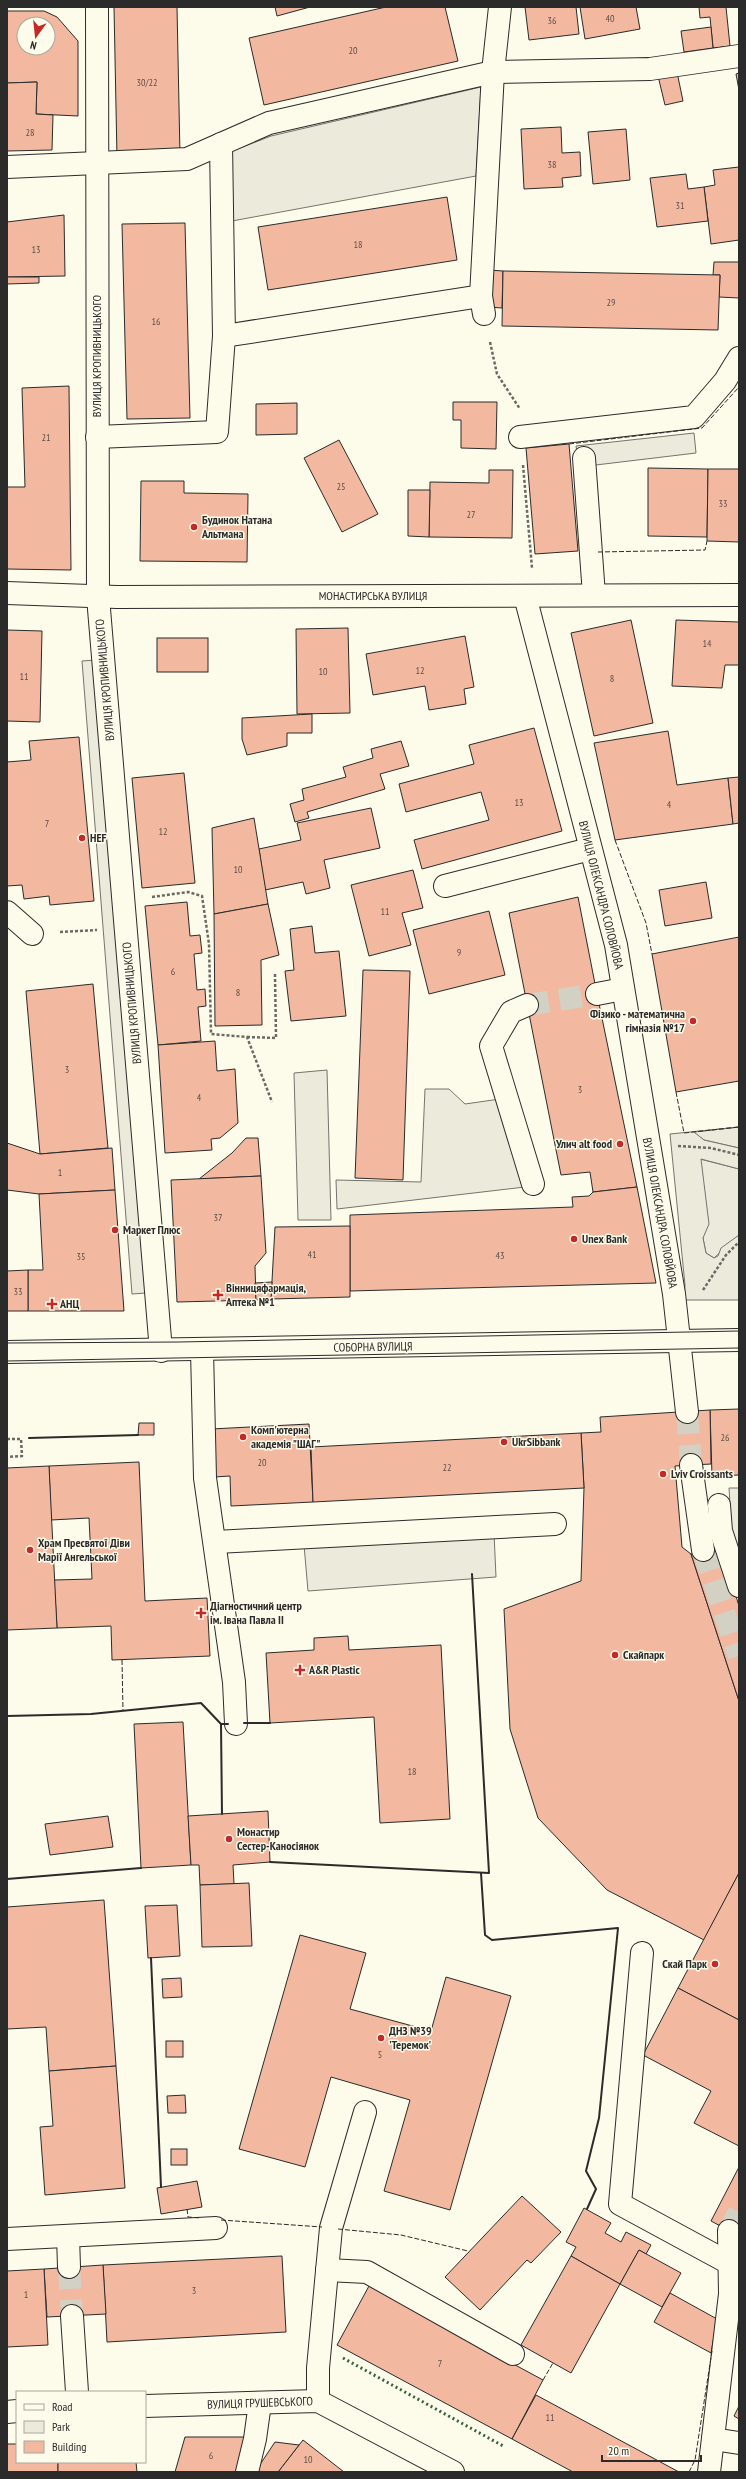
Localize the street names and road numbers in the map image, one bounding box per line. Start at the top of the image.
street label: ВУЛИЦЯ КРОПИВНИЦЬКОГО [89,294,104,417]
street label: МОНАСТИРСЬКА ВУЛИЦЯ [319,588,427,603]
street label: ВУЛИЦЯ КРОПИВНИЦЬКОГО [92,618,117,742]
street label: ВУЛИЦЯ ОЛЕКСАНДРА СОЛОВЙОВА [576,819,627,971]
street label: ВУЛИЦЯ КРОПИВНИЦЬКОГО [119,941,144,1065]
street label: ВУЛИЦЯ ОЛЕКСАНДРА СОЛОВЙОВА [640,1136,681,1290]
street label: СОБОРНА ВУЛИЦЯ [333,1338,413,1355]
street label: ВУЛИЦЯ ГРУШЕВСЬКОГО [207,2393,314,2412]

